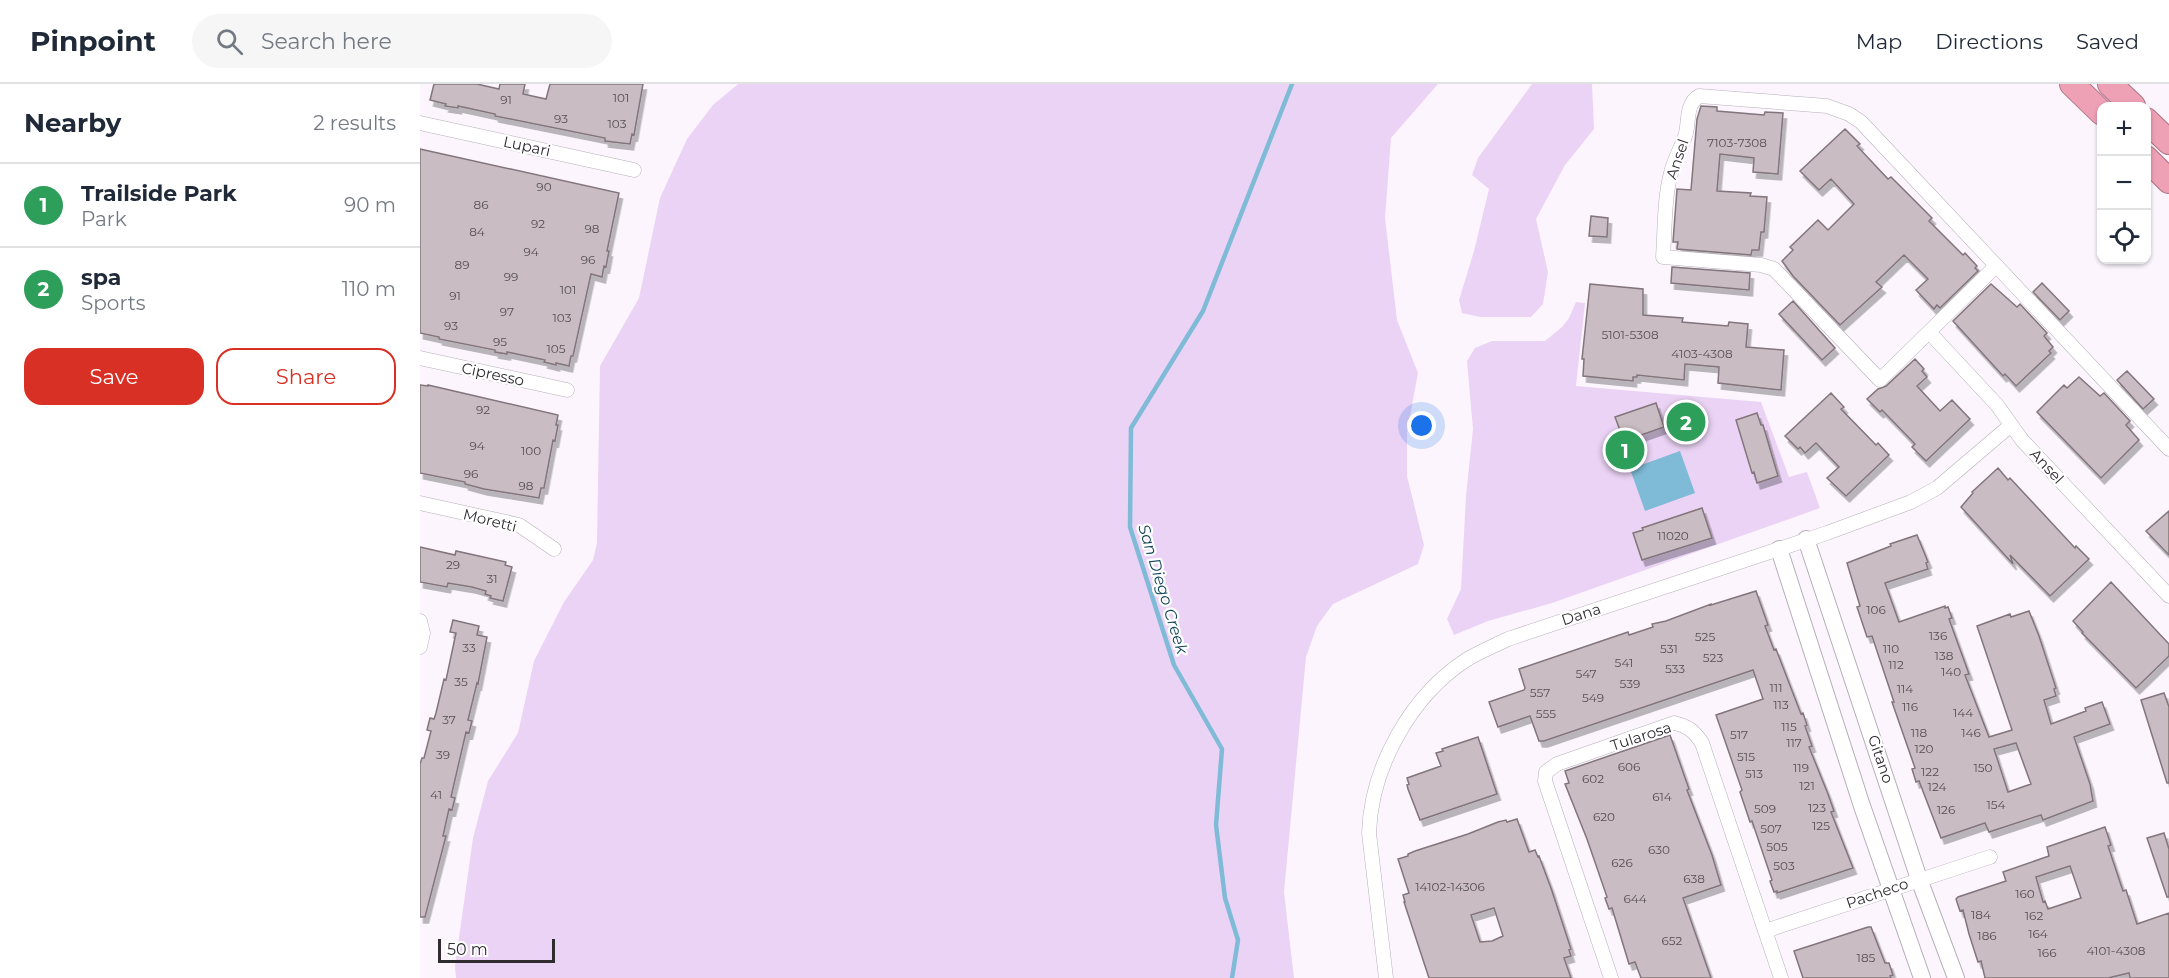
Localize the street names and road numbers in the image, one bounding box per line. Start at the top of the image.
street label: Lupari [502,132,552,160]
street label: Ansel [1661,136,1693,182]
street label: Cipresso [460,358,526,390]
street label: Ansel [2026,444,2068,488]
street label: Moretti [461,504,519,536]
street label: Dana [1559,599,1603,629]
street label: Tularosa [1608,717,1674,755]
street label: Gitano [1864,732,1898,786]
street label: Pacheco [1843,873,1911,913]

